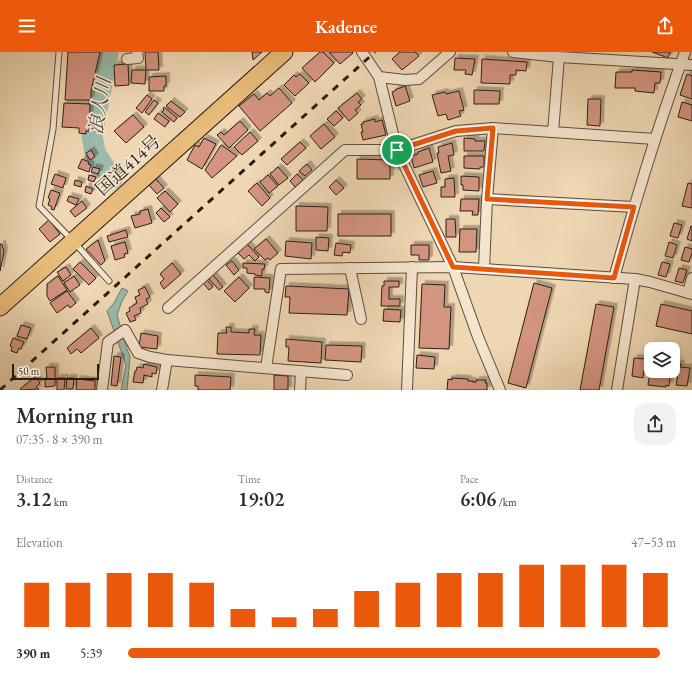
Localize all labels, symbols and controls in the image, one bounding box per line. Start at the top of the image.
icon: menu [16,15,38,37]
text: Kadence [315,15,377,38]
icon: share [654,15,676,37]
water label: 浪人川 [83,74,117,136]
street label: 国道414号 [90,129,165,200]
pin [380,133,414,167]
icon: arrive [386,139,408,161]
map controls [644,342,680,378]
button: layers [644,342,680,378]
scale bar [12,362,99,381]
text: 50 m [18,364,39,378]
text: Morning run [16,401,134,430]
button: share [634,403,676,445]
text: 07:35 · 8 × 390 m [16,431,103,448]
text: Distance [16,472,53,486]
text: Time [238,472,261,486]
text: Pace [460,472,478,486]
text: 3.12 [16,486,52,512]
text: 19:02 [238,486,284,512]
text: 6:06 [460,486,496,512]
text: km [52,495,68,509]
text: /km [496,495,517,509]
text: Elevation [16,534,63,551]
text: 47–53 m [631,534,676,551]
text: 390 m [16,645,50,662]
text: 5:39 [80,645,102,662]

